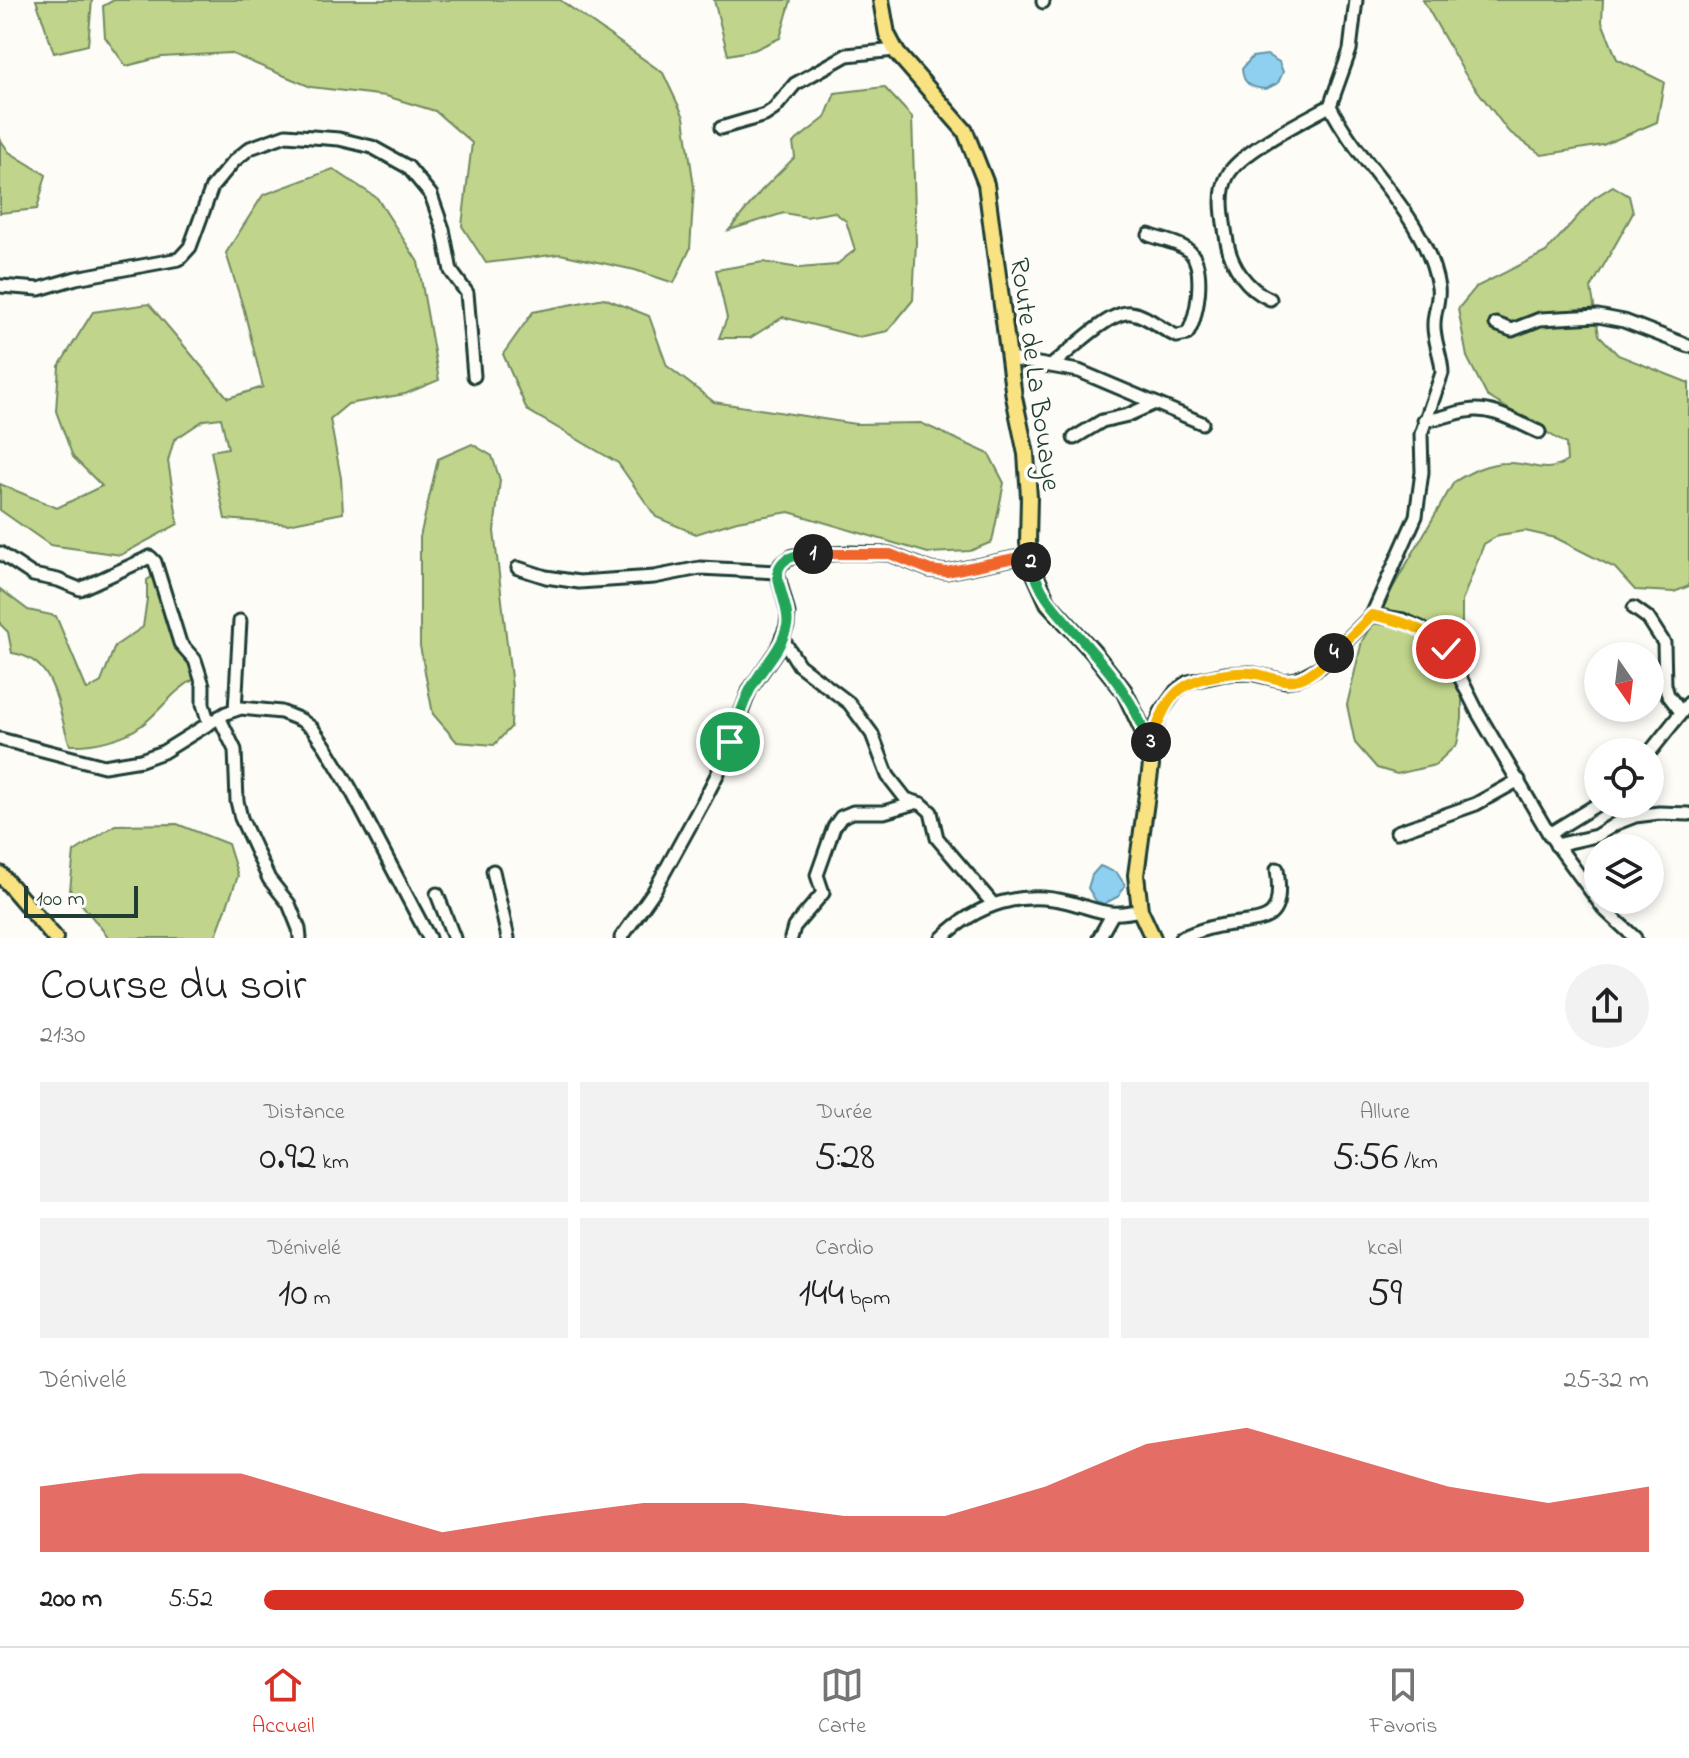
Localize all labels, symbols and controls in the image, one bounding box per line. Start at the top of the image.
street label: Route de La Bouaye [997,255,1070,494]
pin: 1 [793,534,833,574]
text: 1 [810,538,817,570]
pin: 2 [1011,542,1051,582]
text: 2 [1026,546,1036,578]
pin [1412,615,1480,683]
icon: check [1424,627,1468,671]
pin: 4 [1314,633,1354,673]
text: 4 [1329,637,1339,669]
north arrow [1584,642,1664,722]
map controls [1584,642,1664,914]
pin [696,708,764,776]
icon: arrive [708,720,752,764]
pin: 3 [1131,722,1171,762]
text: 3 [1146,726,1156,758]
button: locate [1584,738,1664,818]
button: layers [1584,834,1664,914]
scale bar [24,882,138,918]
text: 100 m [36,884,85,916]
text: Course du soir [40,955,306,1019]
button: share [1565,964,1649,1048]
text: 21:30 [40,1017,85,1055]
text: Distance [264,1097,345,1129]
text: Durée [817,1097,872,1129]
text: Allure [1360,1097,1410,1129]
text: 0.92 [259,1129,317,1188]
text: 5:28 [814,1129,875,1188]
text: 5:56 [1332,1129,1399,1188]
text: km [317,1147,349,1179]
text: /km [1399,1147,1438,1179]
text: Dénivelé [267,1233,341,1265]
text: Cardio [815,1233,874,1265]
text: kcal [1367,1233,1402,1265]
text: 10 [278,1265,308,1324]
text: 144 [799,1265,844,1324]
text: 59 [1367,1265,1402,1324]
text: m [308,1283,330,1315]
text: bpm [844,1283,890,1315]
text: Dénivelé [40,1362,127,1400]
text: 25–32 m [1563,1362,1649,1400]
text: 200 m [40,1581,102,1619]
text: 5:52 [168,1581,213,1619]
tab: Accueil [252,1663,315,1743]
tab: Carte [818,1663,866,1743]
tab: Favoris [1369,1663,1437,1743]

